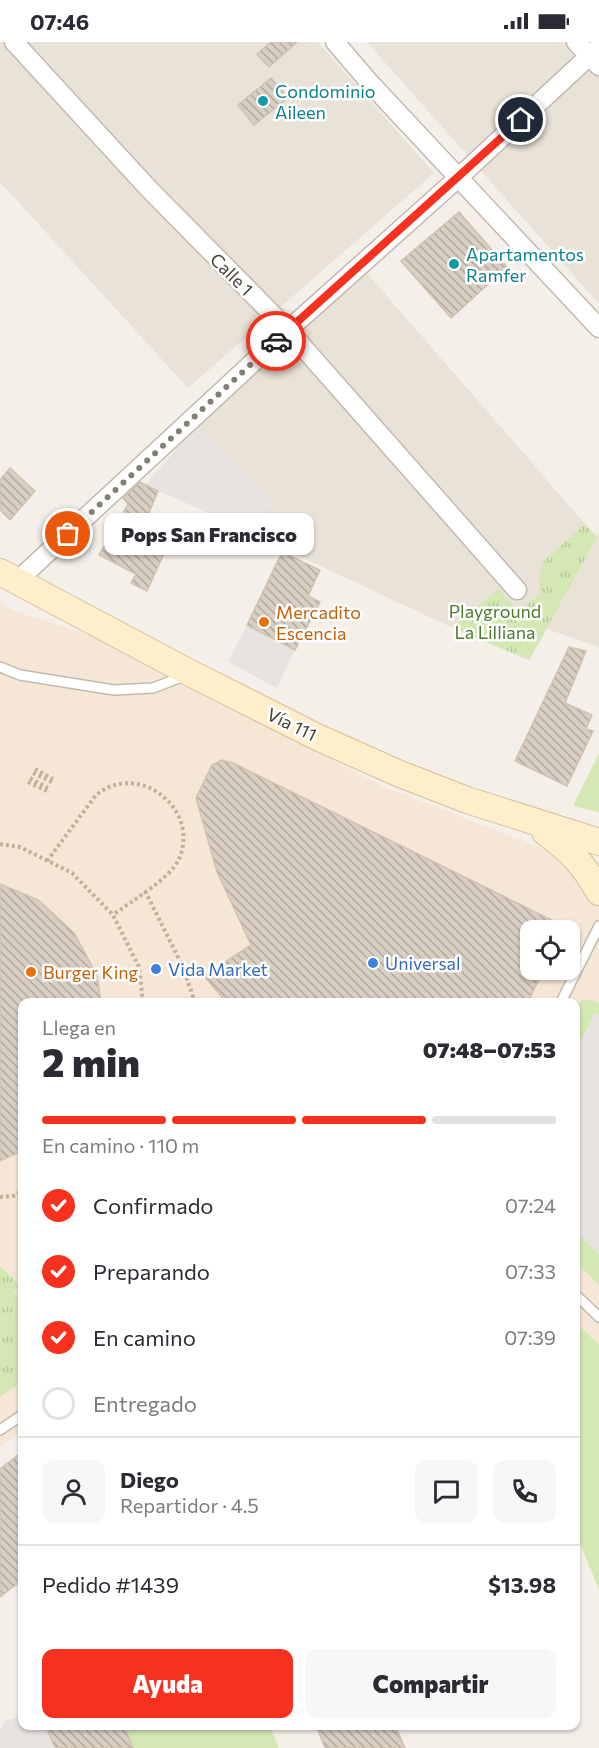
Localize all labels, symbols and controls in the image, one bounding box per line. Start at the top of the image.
text: 07:46 [30,8,89,35]
place label: Condominio Aileen [275,80,376,123]
marker: Condominio Aileen [256,94,270,108]
pin [495,94,546,145]
icon: home [504,103,537,136]
place label: Apartamentos Ramfer [466,243,584,286]
street label: Calle 1 [206,248,258,300]
marker: Apartamentos Ramfer [447,257,461,271]
courier [246,311,306,371]
icon: car [260,325,293,358]
pin [42,508,93,559]
callout: Pops San Francisco [104,513,314,555]
icon: bag [51,517,84,550]
text: Pops San Francisco [121,522,297,546]
park label: Playground La Lilliana [449,600,541,643]
place label: Mercadito Escencia [276,601,361,644]
marker: Mercadito Escencia [257,615,271,629]
street label: Vía 111 [263,703,321,745]
map controls [520,920,580,980]
button: locate [520,920,580,980]
place label: Universal [385,952,461,974]
marker: Universal [366,956,380,970]
place label: Vida Market [168,958,268,980]
place label: Burger King [43,961,139,983]
marker: Vida Market [149,962,163,976]
marker: Burger King [24,965,38,979]
text: Llega en [42,1015,116,1039]
text: 07:48–07:53 [423,1036,556,1063]
text: 2 min [42,1037,140,1085]
text: En camino · 110 m [42,1133,199,1157]
icon: check [42,1189,75,1222]
text: Confirmado [93,1192,214,1219]
text: 07:24 [505,1193,556,1217]
icon: check [42,1255,75,1288]
text: Preparando [93,1258,210,1285]
text: 07:33 [505,1259,556,1283]
icon: check [42,1321,75,1354]
text: En camino [93,1324,196,1351]
text: 07:39 [504,1325,556,1349]
text: Entregado [93,1390,197,1417]
button: person [42,1460,105,1523]
button: chat [415,1460,478,1523]
button: phone [493,1460,556,1523]
text: Diego [120,1466,179,1493]
text: Repartidor · 4.5 [120,1493,259,1517]
text: Pedido #1439 [42,1571,179,1598]
text: $13.98 [488,1571,556,1598]
button: Ayuda [42,1649,293,1718]
button: Compartir [305,1649,556,1718]

